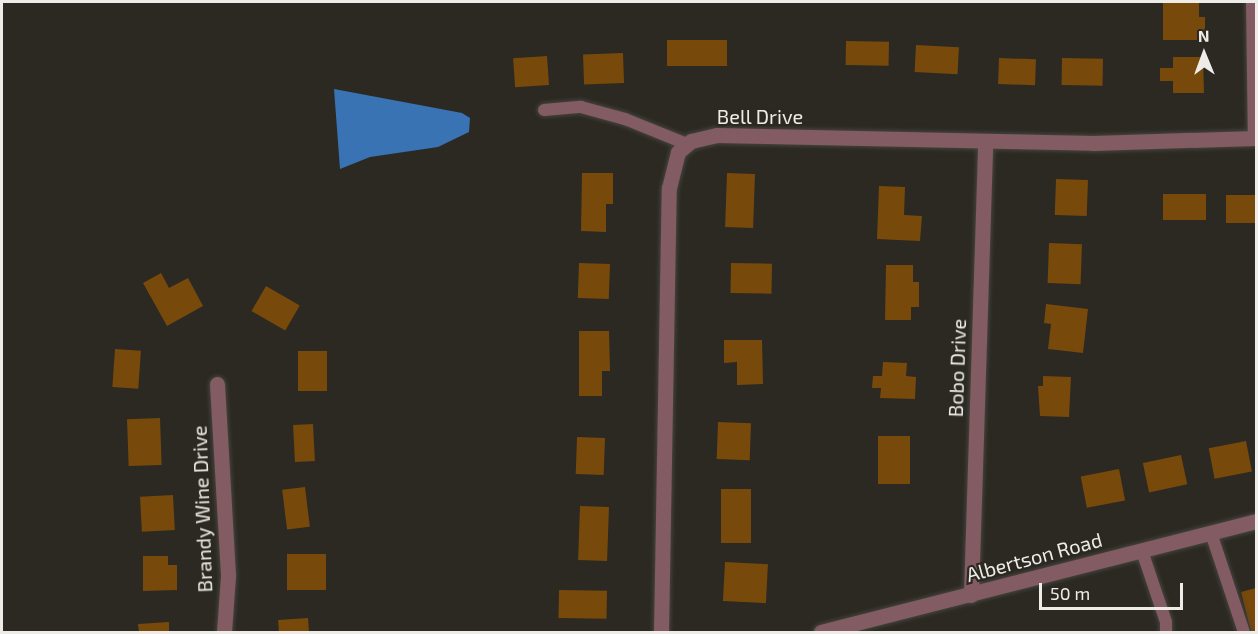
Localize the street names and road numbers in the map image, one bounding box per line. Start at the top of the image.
street label: Bell Drive [717,104,803,128]
street label: Bobo Drive [943,318,971,418]
street label: Brandy Wine Drive [187,425,217,593]
street label: Albertson Road [963,527,1105,587]

